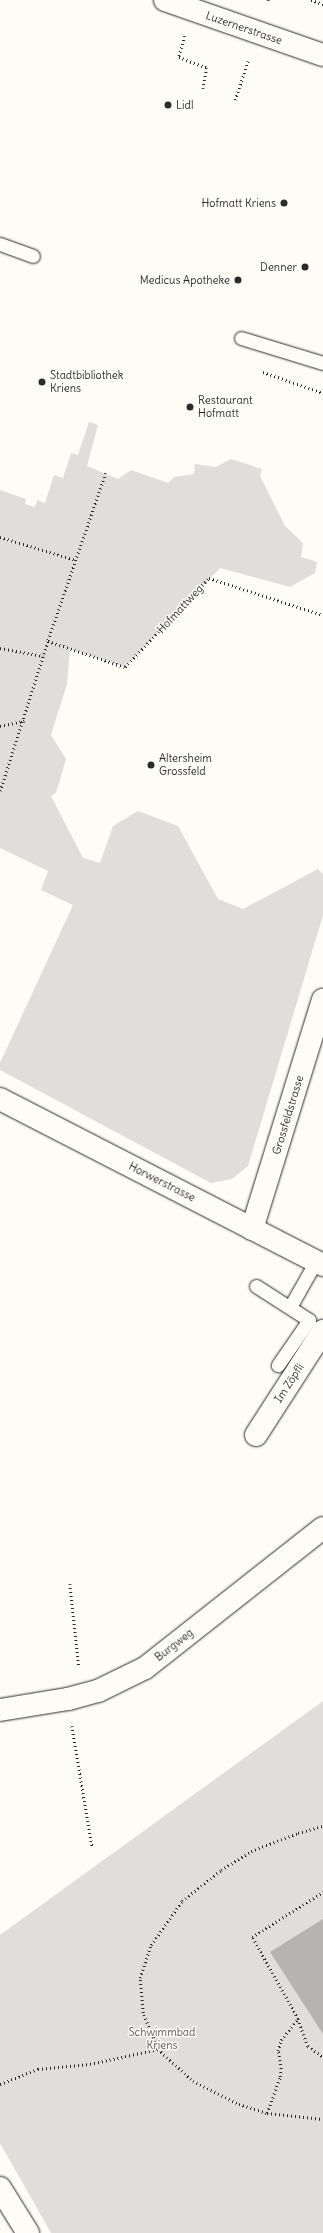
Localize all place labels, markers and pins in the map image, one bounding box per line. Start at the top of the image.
place label: Lidl [176,98,193,112]
marker: Lidl [163,100,173,110]
place label: Hofmatt Kriens [201,196,276,210]
marker: Hofmatt Kriens [279,198,289,208]
place label: Denner [260,260,297,274]
marker: Denner [300,262,310,272]
place label: Medicus Apotheke [140,273,230,287]
marker: Medicus Apotheke [233,275,243,285]
place label: Stadtbibliothek Kriens [50,369,123,395]
marker: Stadtbibliothek Kriens [37,377,47,387]
place label: Restaurant Hofmatt [198,394,253,420]
marker: Restaurant Hofmatt [185,402,195,412]
place label: Altersheim Grossfeld [159,752,212,778]
marker: Altersheim Grossfeld [146,760,156,770]

